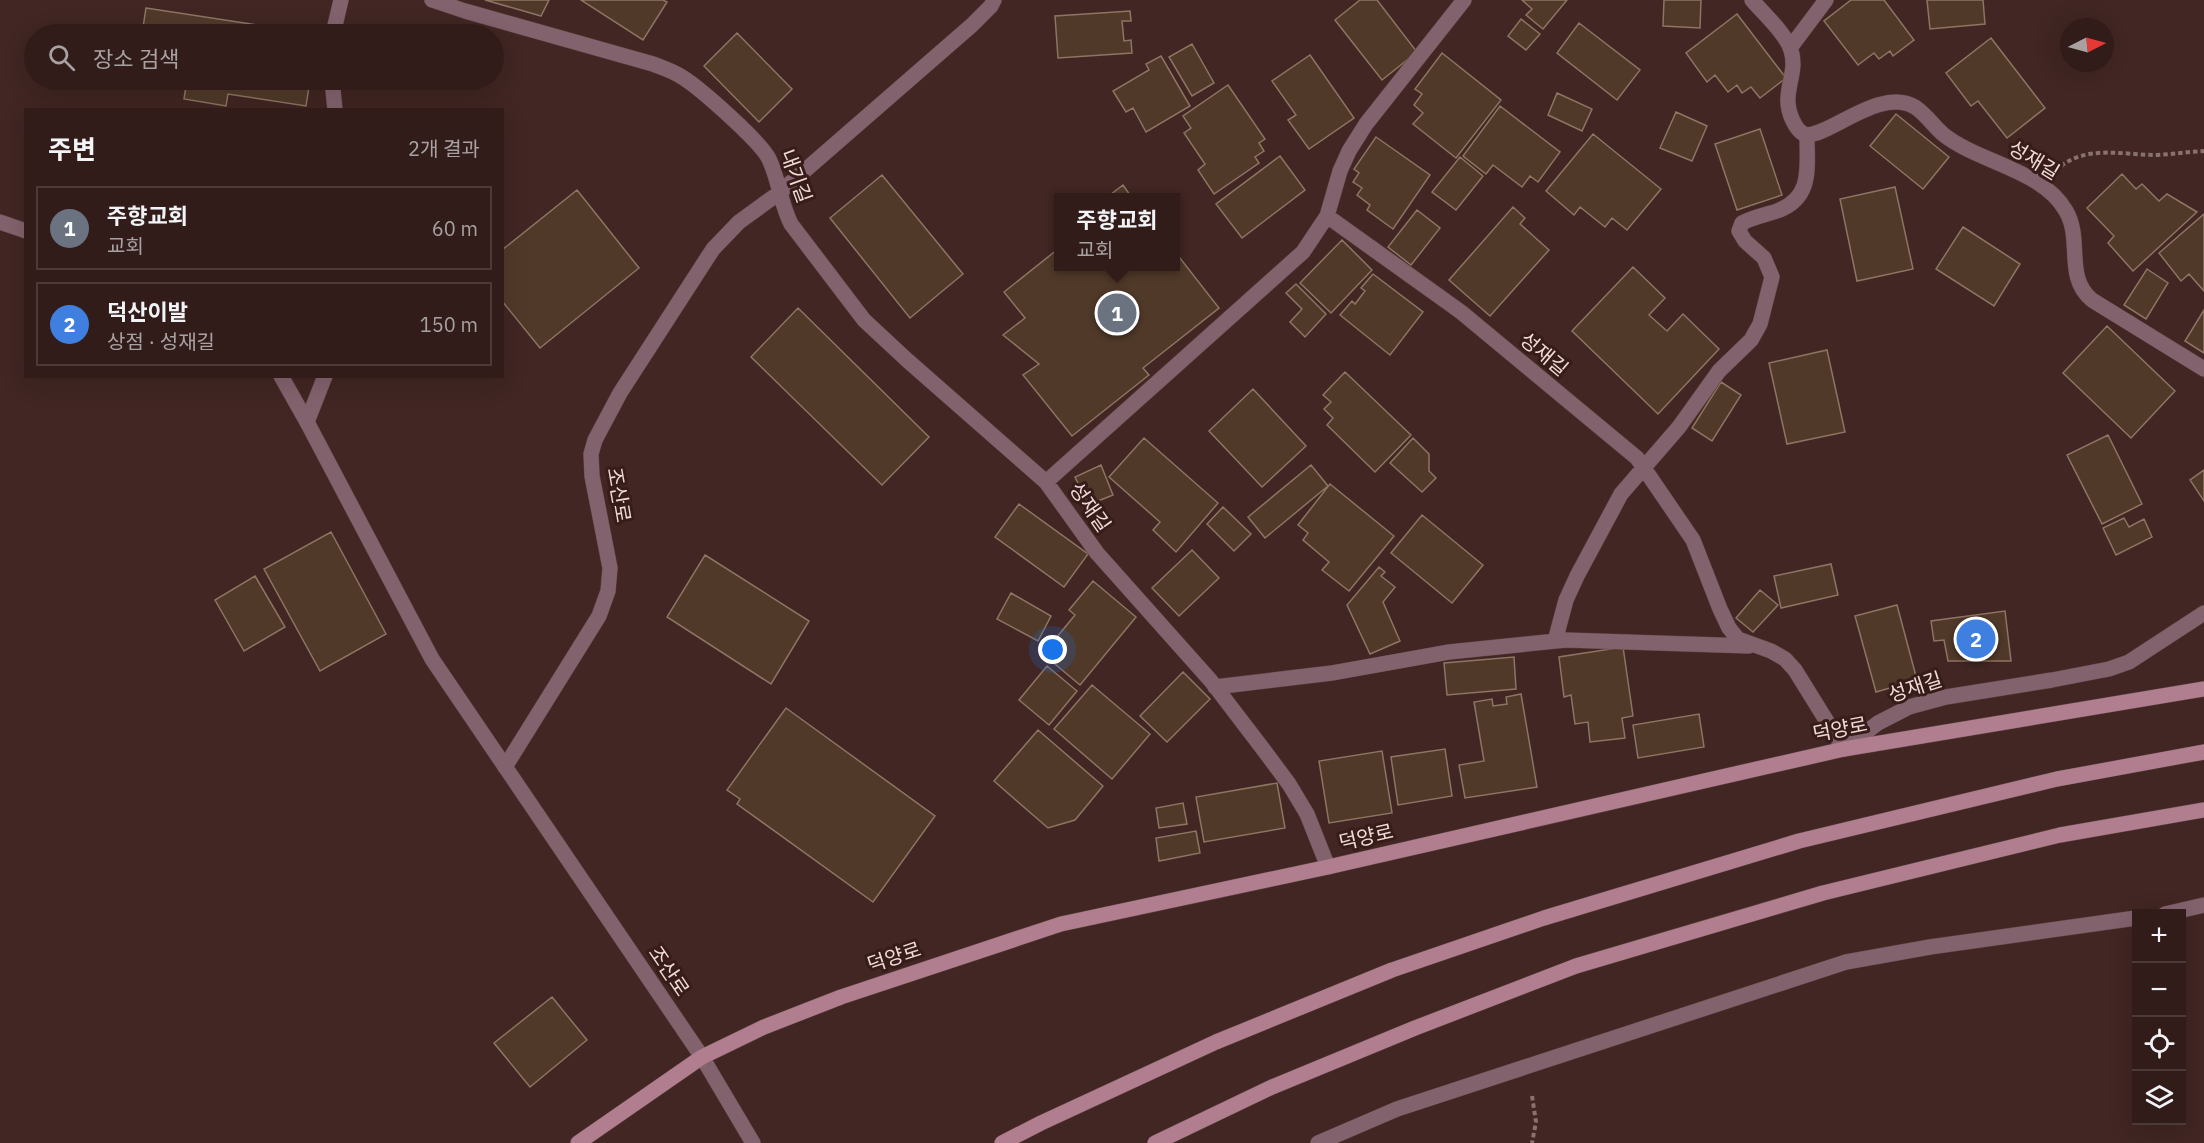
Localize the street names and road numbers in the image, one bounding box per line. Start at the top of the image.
street label: 성재길 [2004,134,2065,185]
street label: 내기길 [774,145,819,206]
street label: 성재길 [1514,326,1574,382]
street label: 조산로 [601,465,638,524]
street label: 성재길 [1064,476,1117,537]
street label: 성재길 [1884,665,1945,708]
street label: 덕양로 [1810,710,1870,747]
street label: 덕양로 [1336,817,1396,856]
street label: 덕양로 [863,935,924,978]
street label: 조산로 [643,940,696,1001]

